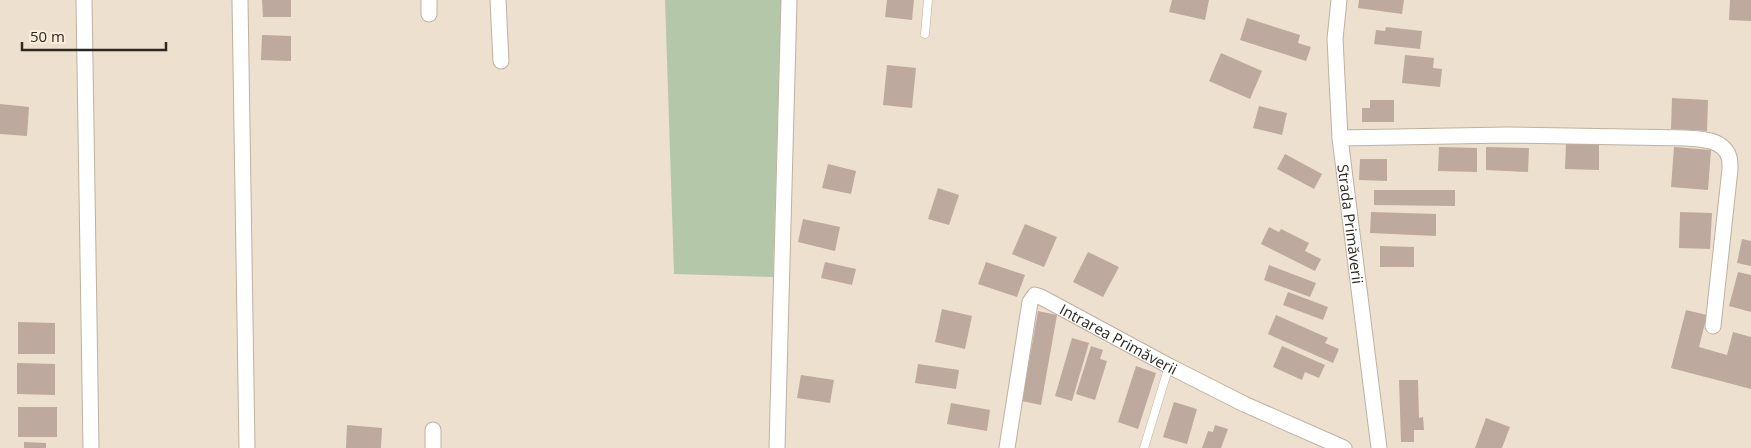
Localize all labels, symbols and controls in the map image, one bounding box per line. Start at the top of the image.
scale bar [22,20,166,52]
text: 50 m [30,26,65,46]
street label: Strada Primăverii [1333,163,1368,285]
street label: Intrarea Primăverii [1056,299,1181,379]

